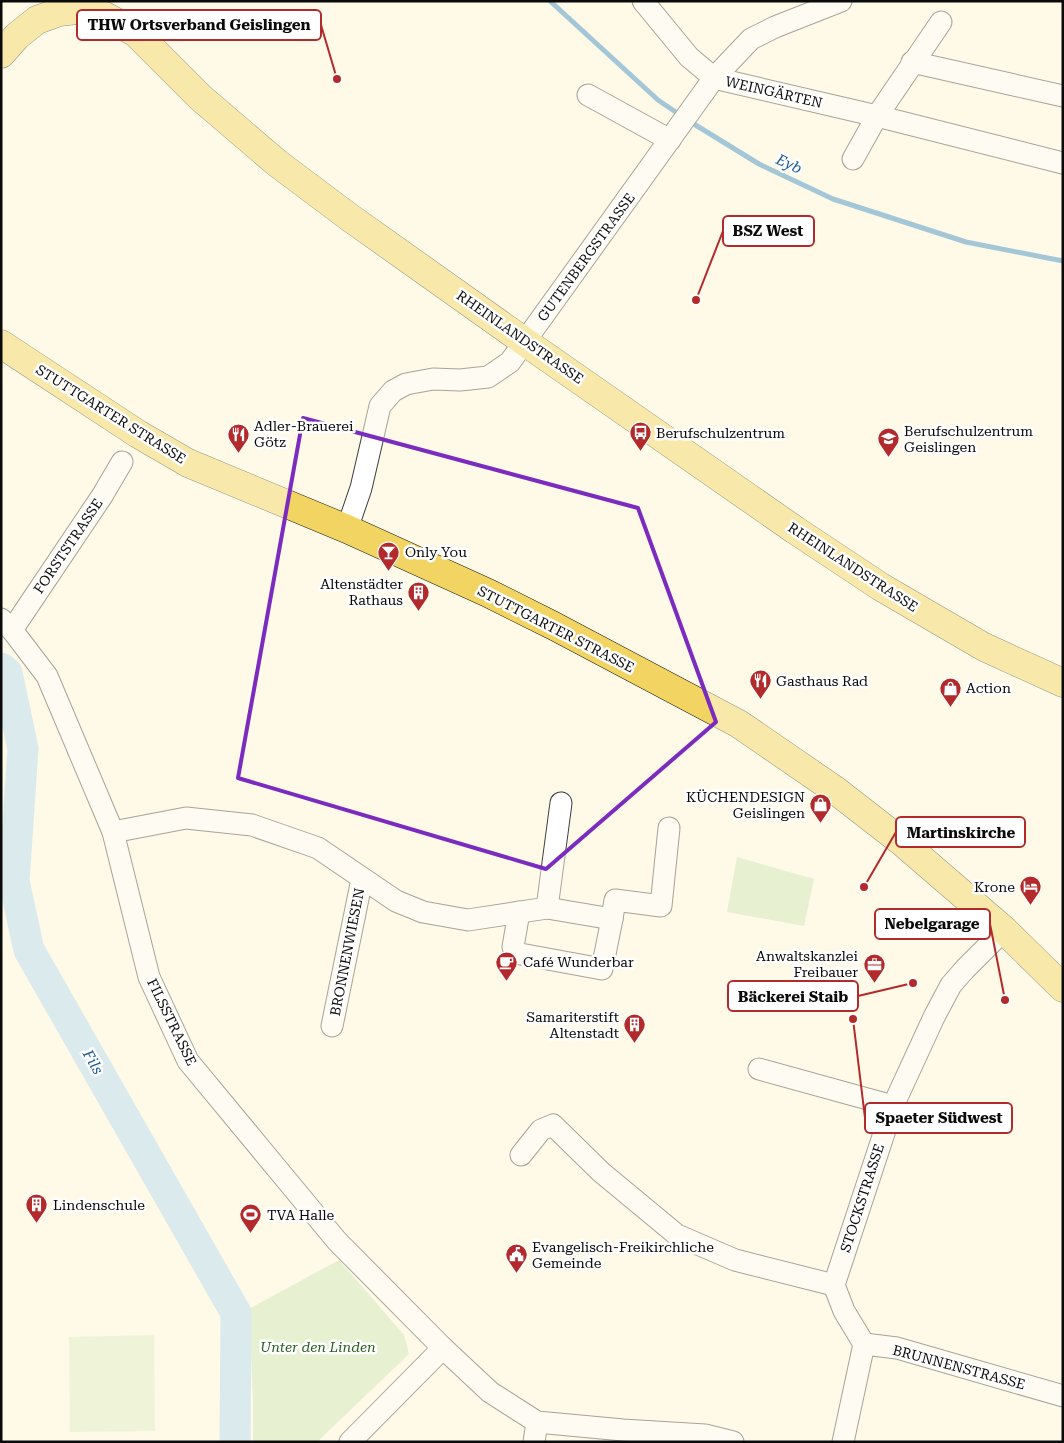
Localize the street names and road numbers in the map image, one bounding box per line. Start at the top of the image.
street label: WEINGÄRTEN [724,73,824,111]
street label: GUTENBERGSTRASSE [534,190,638,324]
street label: RHEINLANDSTRASSE [453,287,587,387]
street label: STUTTGARTER STRASSE [33,361,189,467]
street label: FORSTSTRASSE [30,495,106,596]
street label: RHEINLANDSTRASSE [785,519,921,615]
street label: STUTTGARTER STRASSE [475,582,637,676]
street label: BRONNENWIESEN [327,887,367,1017]
street label: FILSSTRASSE [144,976,200,1068]
street label: STOCKSTRASSE [837,1142,887,1254]
street label: BRUNNENSTRASSE [891,1342,1027,1392]

